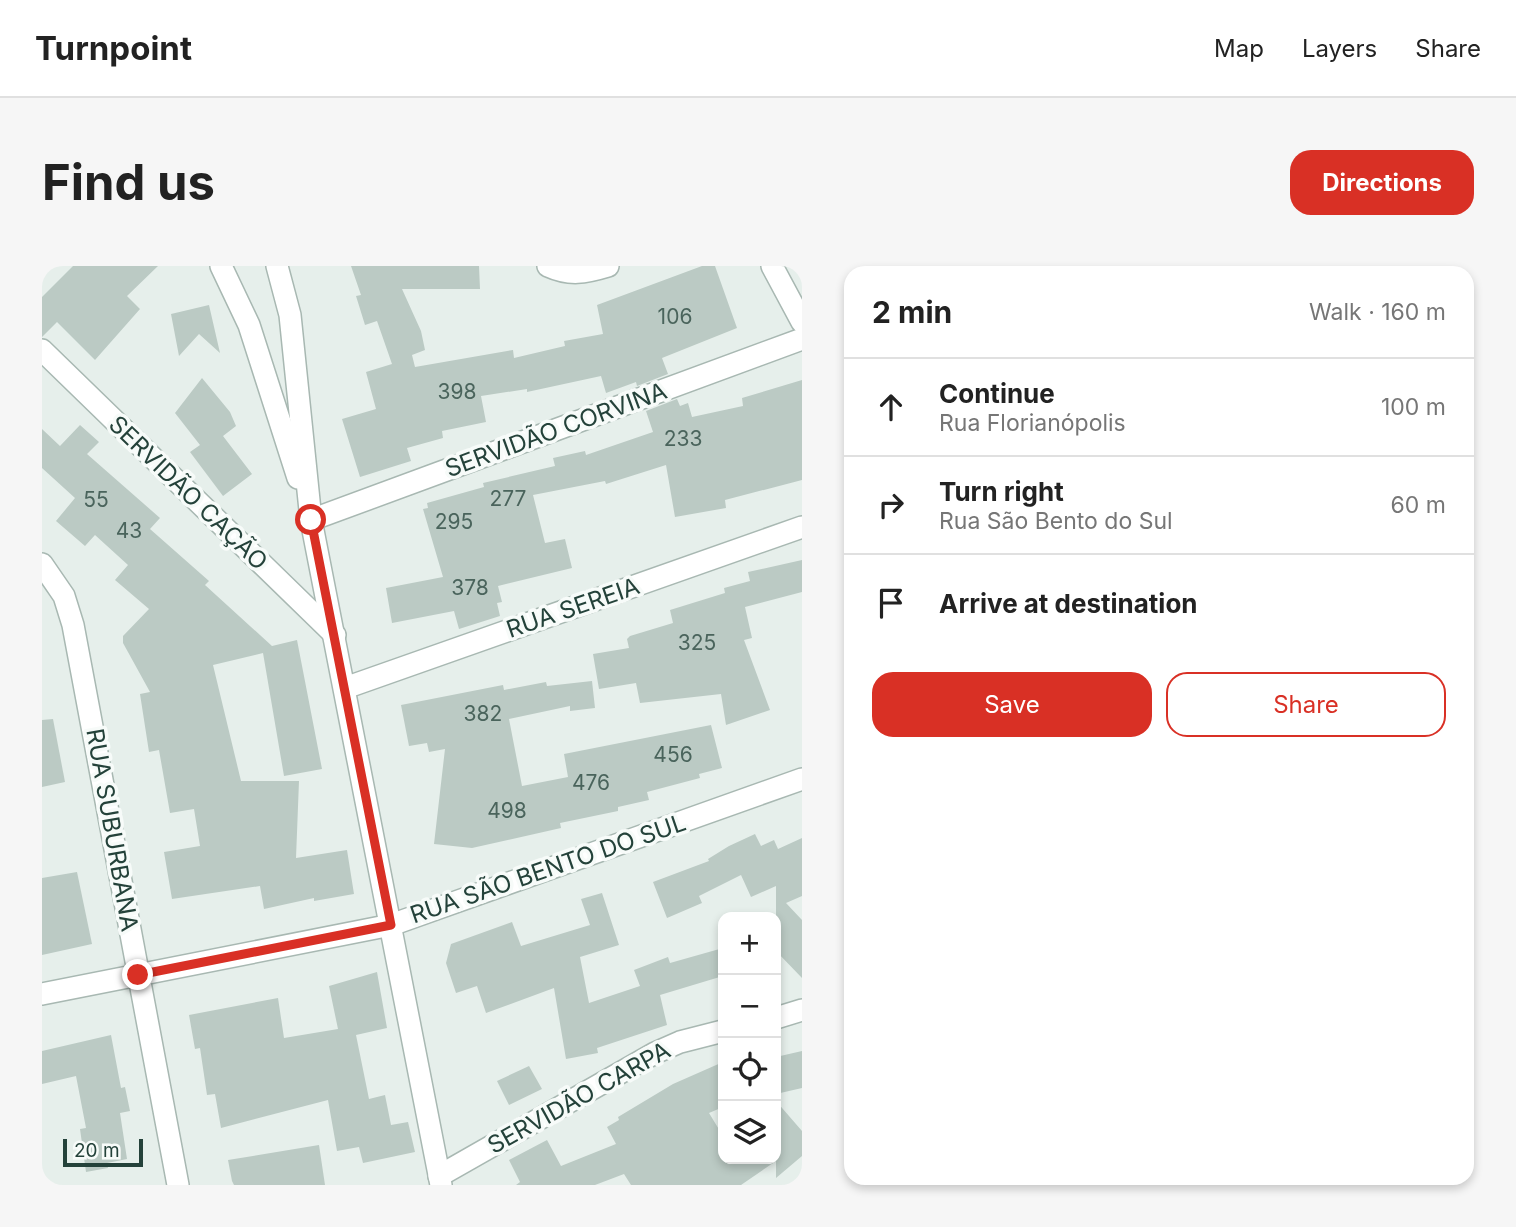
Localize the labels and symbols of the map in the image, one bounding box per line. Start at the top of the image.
house number: 106 [658,304,692,329]
street label: SERVIDÃO CORVINA [441,376,671,483]
house number: 398 [438,379,477,404]
street label: SERVIDÃO CAÇÃO [103,410,274,576]
house number: 233 [664,426,702,451]
house number: 277 [490,486,527,511]
house number: 55 [83,487,109,512]
route start [295,504,326,535]
house number: 295 [435,509,473,534]
house number: 43 [116,518,142,543]
street label: RUA SEREIA [502,571,643,644]
house number: 378 [451,575,489,600]
house number: 325 [678,630,716,655]
house number: 382 [464,701,502,726]
street label: RUA SUBURBANA [80,726,145,934]
house number: 456 [653,742,693,767]
house number: 476 [572,770,610,795]
house number: 498 [487,798,527,823]
street label: RUA SÃO BENTO DO SUL [406,808,690,929]
route end [122,959,153,990]
street label: SERVIDÃO CARPA [482,1035,675,1160]
scale bar [63,1136,144,1168]

